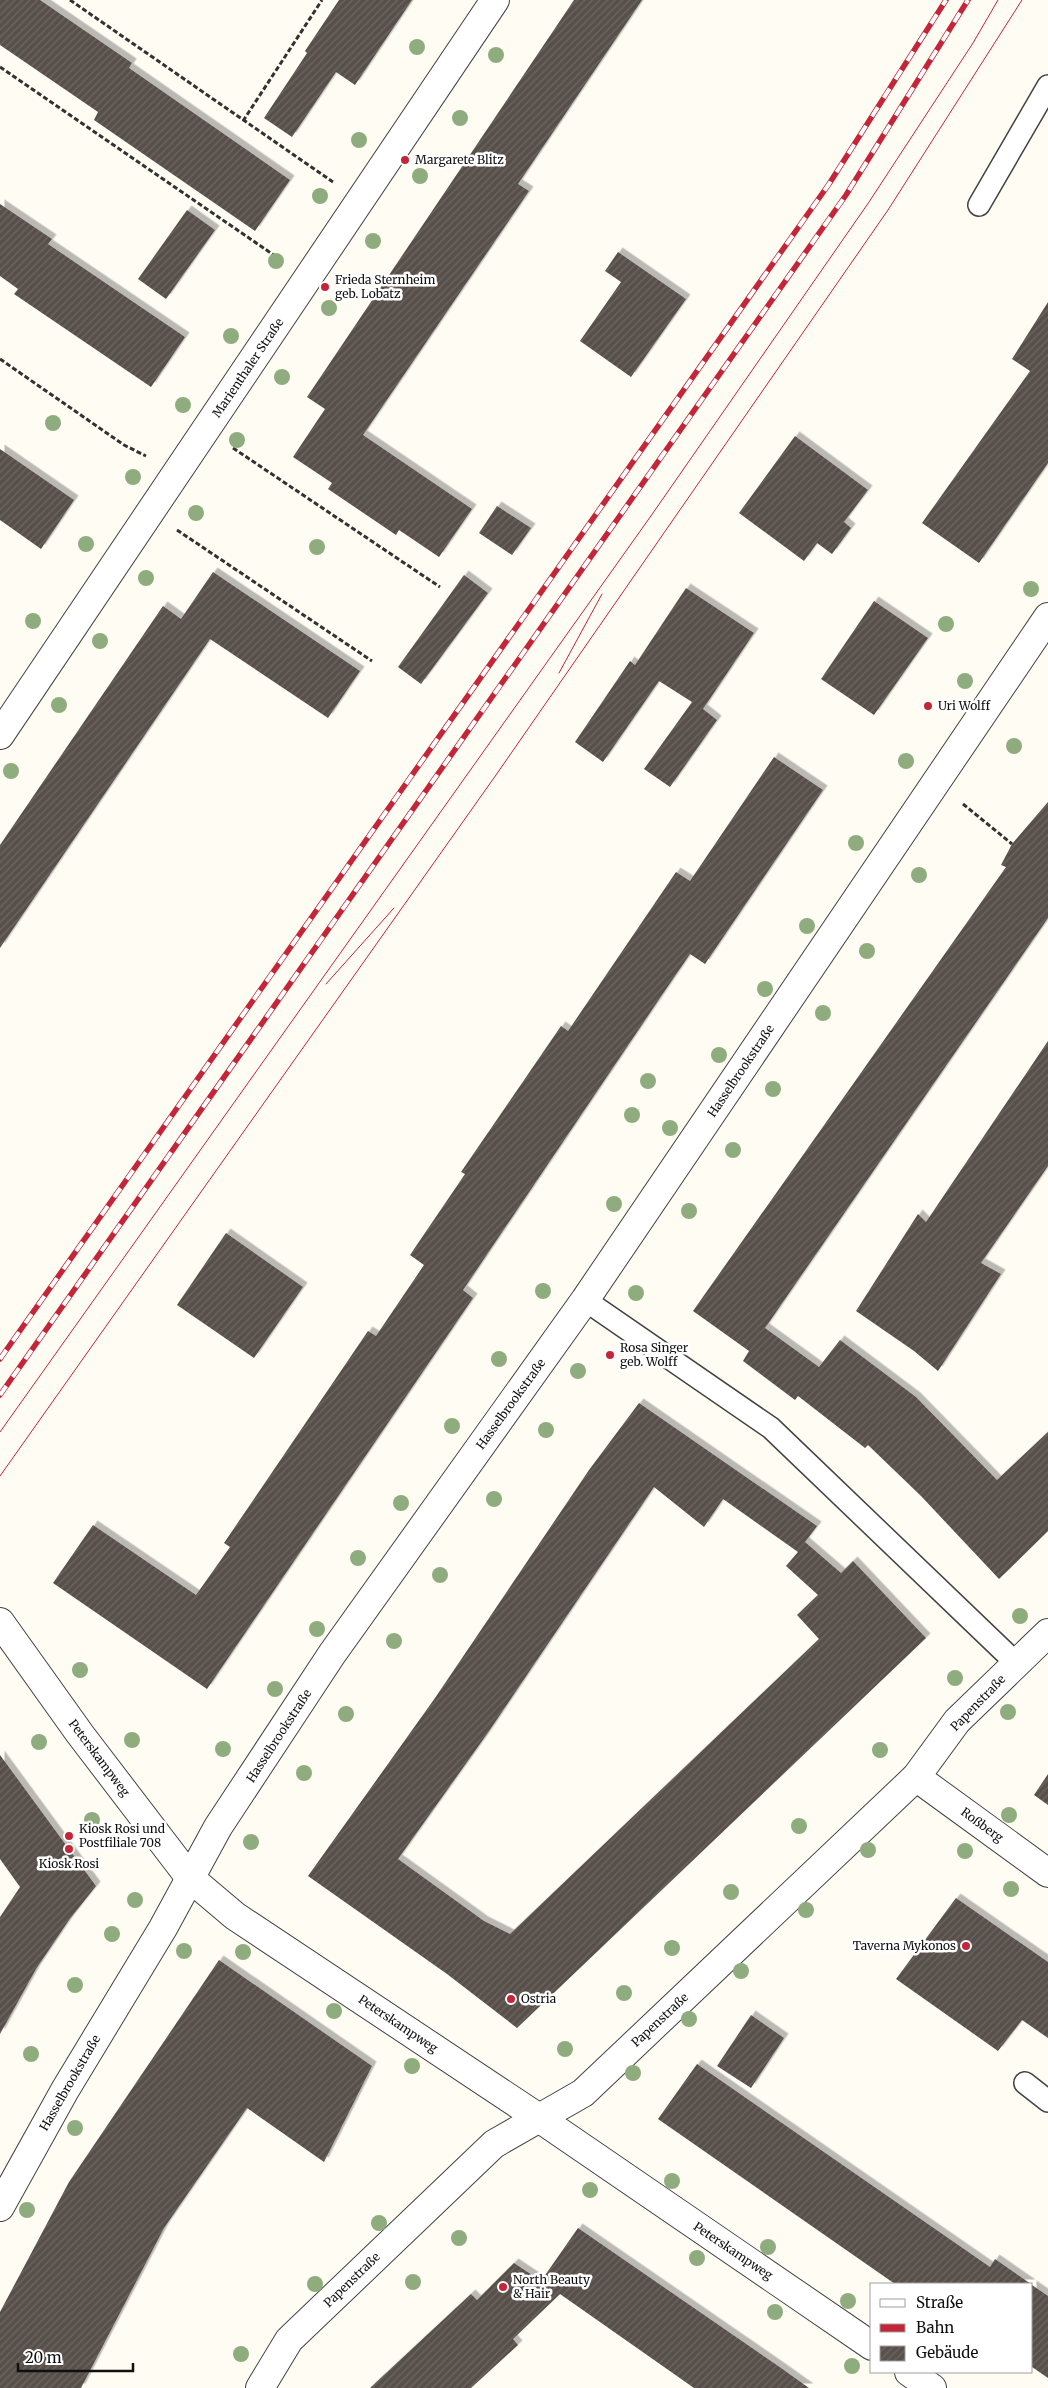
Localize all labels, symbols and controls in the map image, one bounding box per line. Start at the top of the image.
place label: Margarete Blitz [415,152,504,167]
marker: Margarete Blitz [399,154,411,166]
place label: Frieda Sternheim geb. Lobatz [335,272,435,301]
marker: Frieda Sternheim geb. Lobatz [319,281,331,293]
street label: Marienthaler Straße [209,315,286,420]
place label: Uri Wolff [938,698,990,713]
marker: Uri Wolff [922,700,934,712]
street label: Hasselbrookstraße [704,1022,777,1120]
place label: Rosa Singer geb. Wolff [620,1340,689,1369]
marker: Rosa Singer geb. Wolff [604,1349,616,1361]
street label: Hasselbrookstraße [473,1356,548,1452]
street label: Papenstraße [947,1671,1008,1734]
street label: Hasselbrookstraße [243,1686,314,1785]
street label: Peterskampweg [66,1716,134,1800]
street label: Roßberg [958,1804,1007,1845]
place label: Kiosk Rosi und Postfiliale 708 [79,1821,165,1850]
marker: Kiosk Rosi und Postfiliale 708 [63,1830,75,1842]
marker: Kiosk Rosi [63,1843,75,1855]
place label: Kiosk Rosi [39,1856,99,1871]
place label: Taverna Mykonos [853,1938,956,1953]
marker: Taverna Mykonos [960,1940,972,1952]
street label: Papenstraße [628,1989,691,2050]
place label: Ostria [521,1991,557,2006]
street label: Peterskampweg [356,1992,441,2056]
marker: Ostria [505,1993,517,2005]
street label: Hasselbrookstraße [36,2032,103,2133]
street label: Peterskampweg [691,2219,776,2283]
street label: Papenstraße [320,2249,383,2310]
place label: North Beauty & Hair [513,2272,590,2301]
marker: North Beauty & Hair [497,2281,509,2293]
legend [870,2283,1033,2373]
text: Straße [916,2293,963,2312]
text: Bahn [916,2318,954,2337]
scale bar [18,2340,132,2372]
text: Gebäude [916,2343,979,2362]
text: 20 m [25,2348,62,2367]

